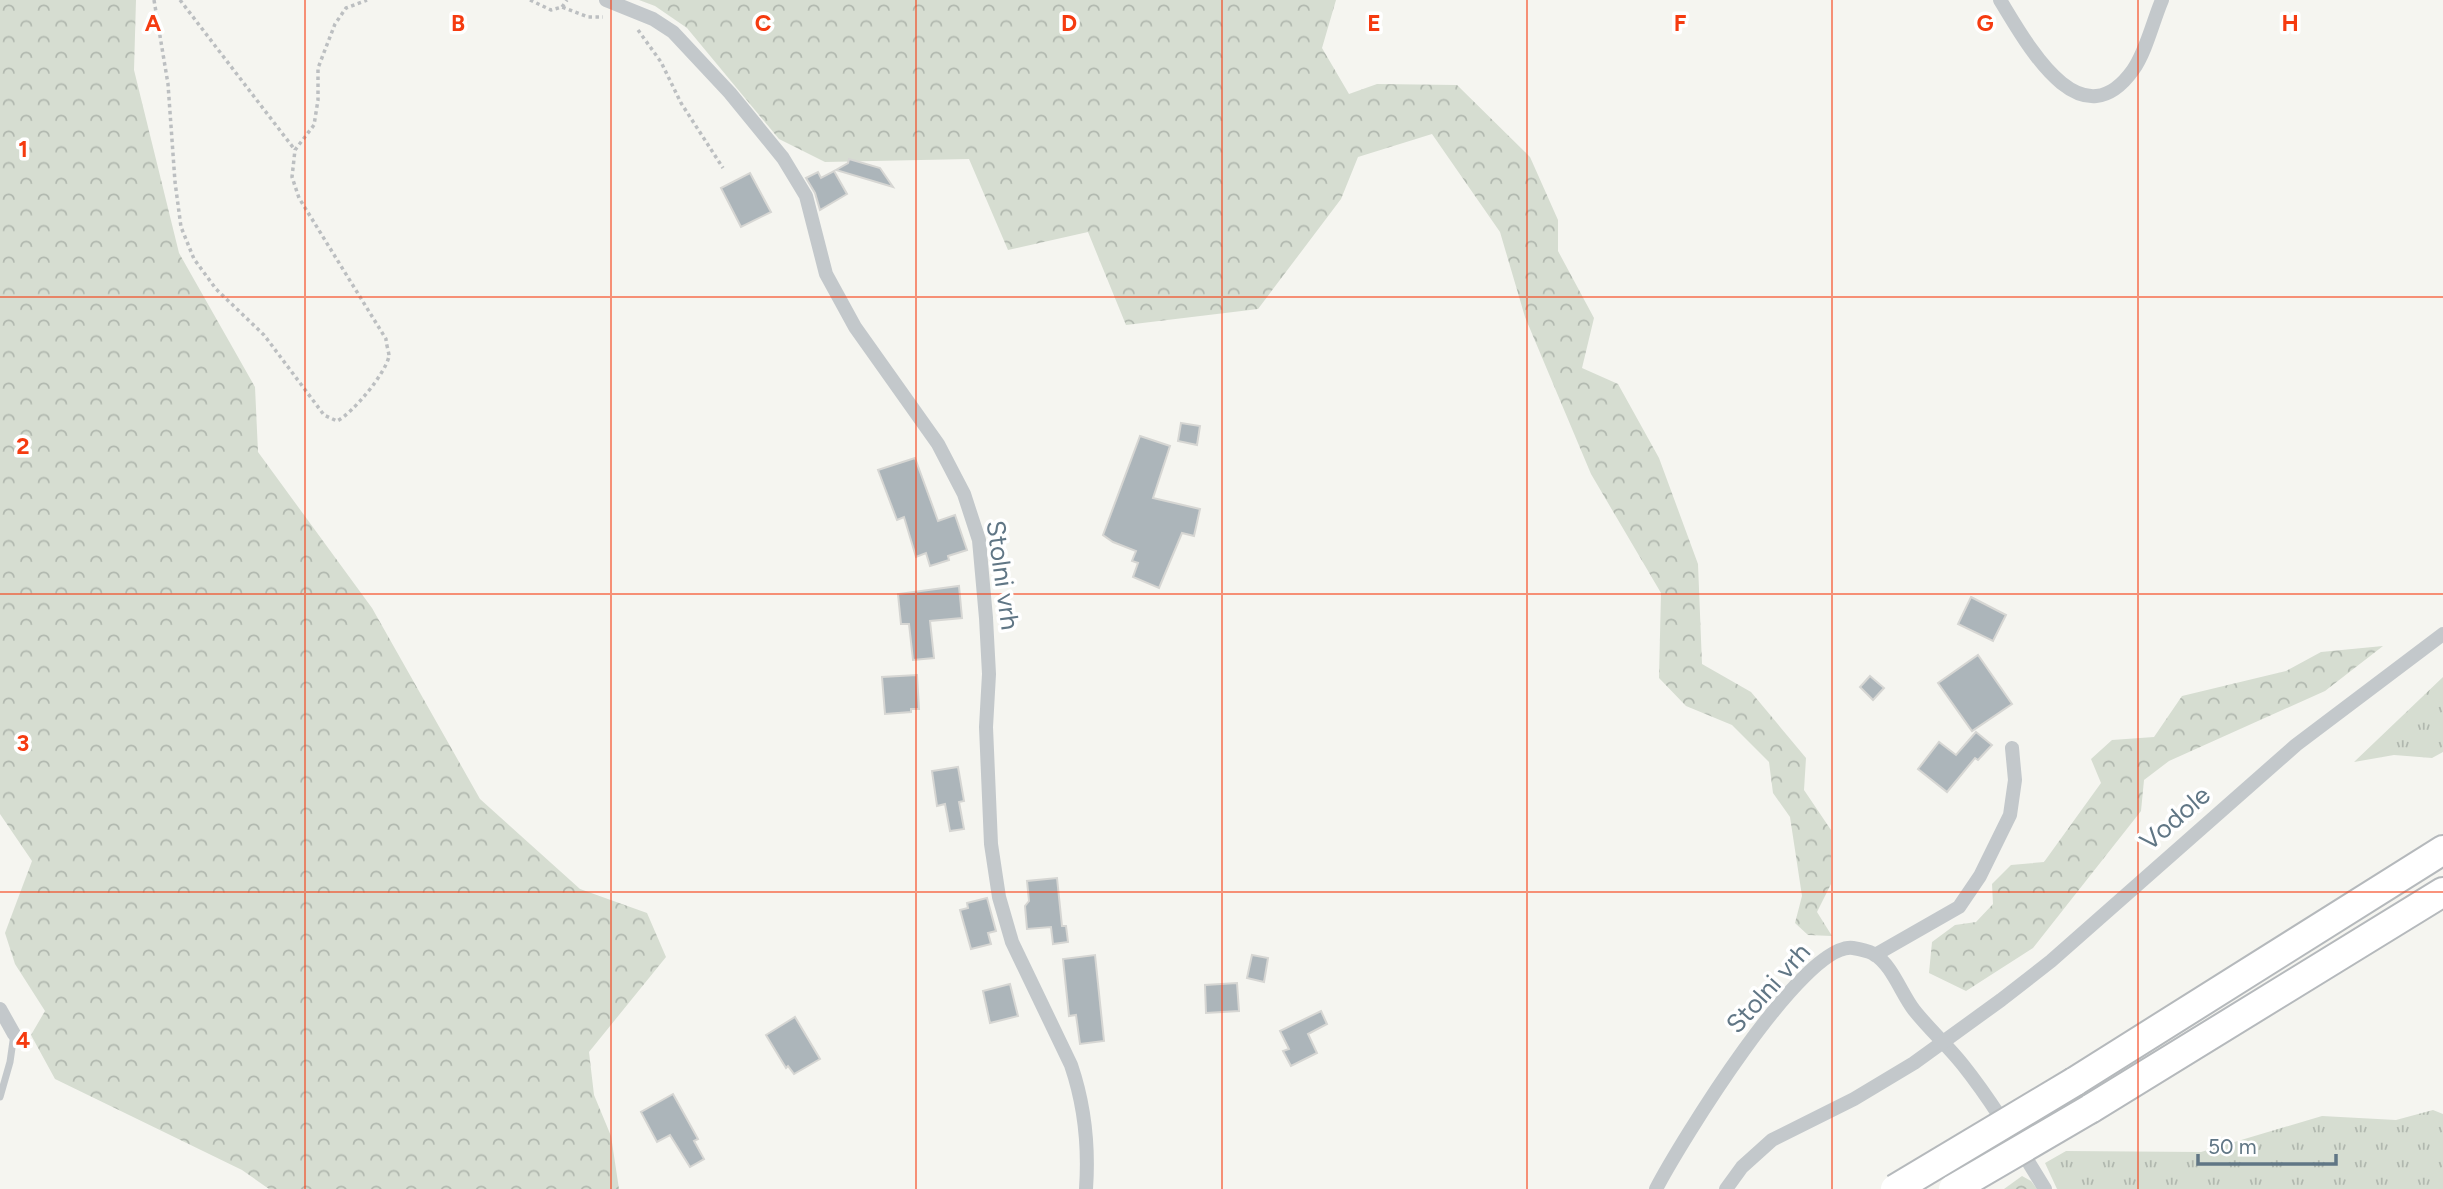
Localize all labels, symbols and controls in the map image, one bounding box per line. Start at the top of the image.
text: A [145,9,162,37]
text: B [451,9,465,37]
text: C [755,9,772,37]
text: D [1061,9,1077,37]
text: E [1367,9,1381,37]
text: F [1674,9,1687,37]
text: G [1976,9,1994,37]
text: H [2281,9,2299,37]
text: 1 [18,135,28,163]
text: 2 [16,432,30,460]
street label: Stolni vrh [979,518,1027,632]
text: 3 [17,729,29,757]
street label: Vodole [2133,779,2217,857]
street label: Stolni vrh [1719,936,1817,1040]
text: 4 [16,1026,30,1054]
scale bar [2198,1122,2336,1166]
text: 50 m [2208,1134,2257,1159]

